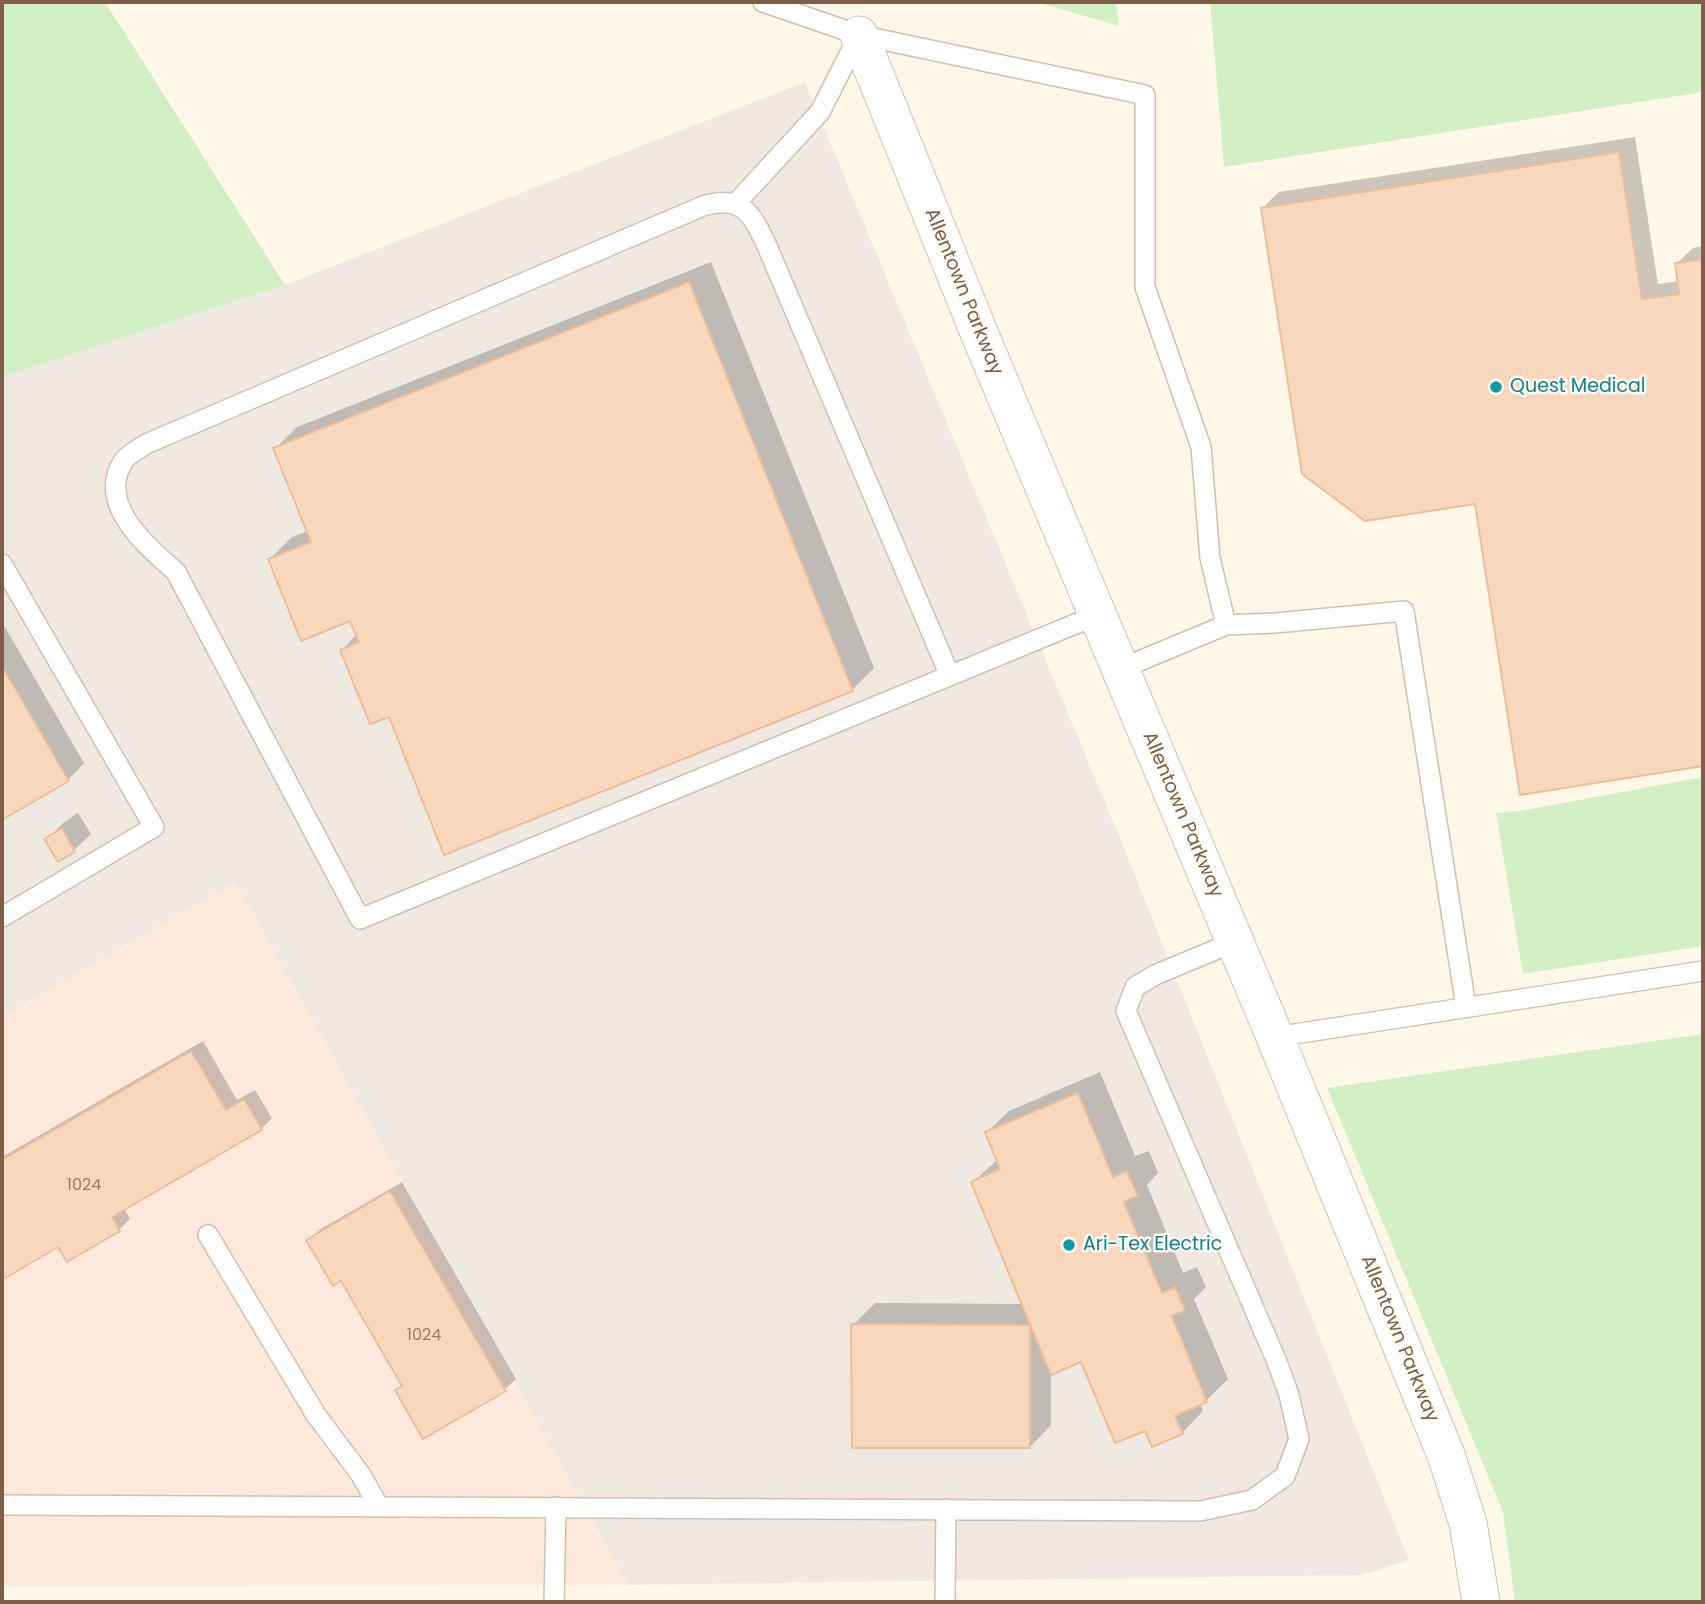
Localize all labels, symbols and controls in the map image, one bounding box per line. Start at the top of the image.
street label: Allentown Parkway [919,205,1007,379]
place label: Quest Medical [1510,376,1646,398]
marker: Quest Medical [1488,379,1504,395]
street label: Allentown Parkway [1137,729,1227,901]
house number: 1024 [67,1176,101,1196]
place label: Ari-Tex Electric [1083,1234,1222,1256]
marker: Ari-Tex Electric [1061,1237,1077,1253]
street label: Allentown Parkway [1355,1252,1443,1426]
house number: 1024 [407,1326,441,1346]

